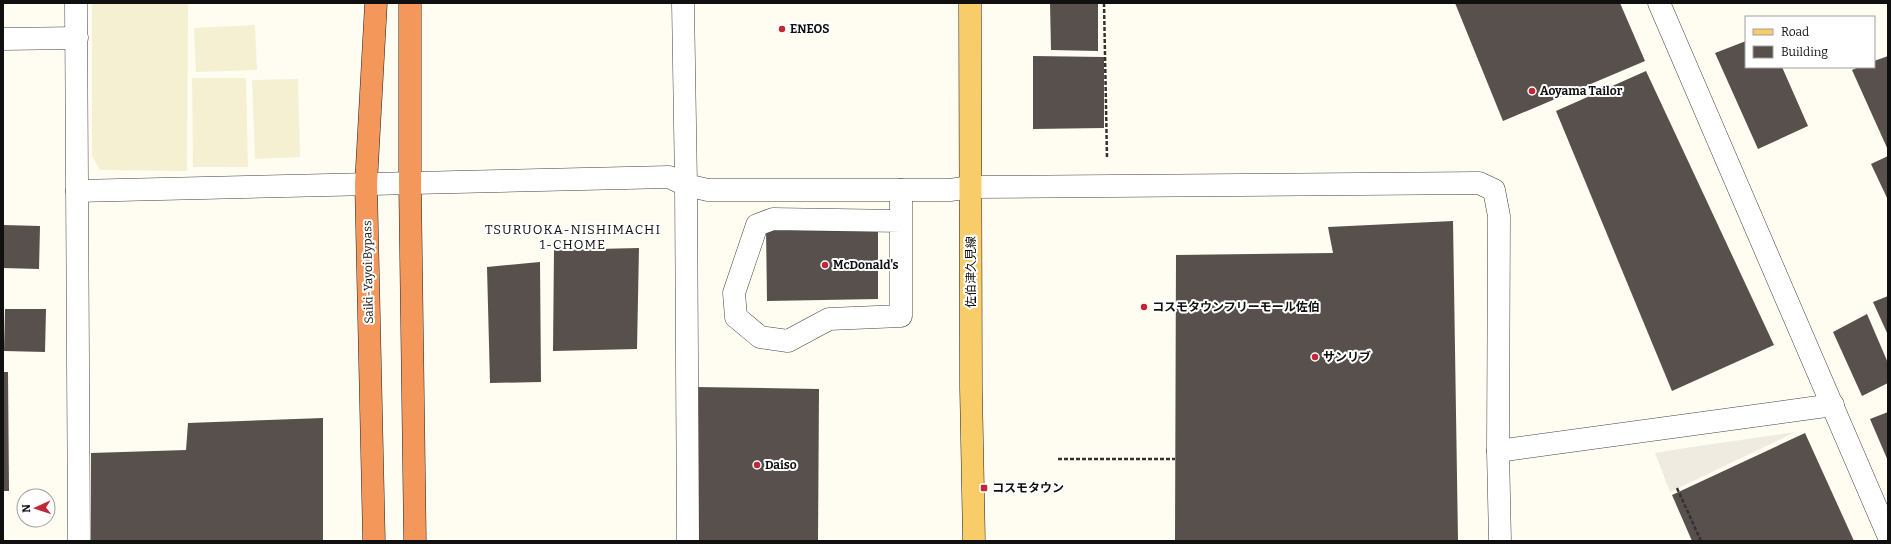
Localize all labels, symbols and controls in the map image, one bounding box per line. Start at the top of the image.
legend [1745,16,1875,68]
place label: ENEOS [790,22,830,36]
marker: ENEOS [777,24,787,34]
text: Road [1781,25,1809,39]
text: Building [1781,45,1828,59]
place label: Aoyama Tailor [1540,84,1623,98]
marker: Aoyama Tailor [1527,86,1537,96]
street label: Saiki-Yayoi Bypass [360,220,376,324]
district label: TSURUOKA-NISHIMACHI 1-CHOME [485,222,661,252]
street label: 佐伯津久見線 [964,236,978,308]
place label: McDonald's [833,258,899,272]
marker: McDonald's [820,260,830,270]
place label: コスモタウンフリーモール佐伯 [1152,300,1320,314]
marker: コスモタウンフリーモール佐伯 [1139,302,1149,312]
place label: サンリブ [1323,350,1371,364]
marker: サンリブ [1310,352,1320,362]
place label: Daiso [765,458,797,472]
marker: Daiso [752,460,762,470]
place label: コスモタウン [992,481,1064,495]
marker: コスモタウン [979,483,989,493]
north arrow [16,488,56,528]
text: N [20,503,33,513]

